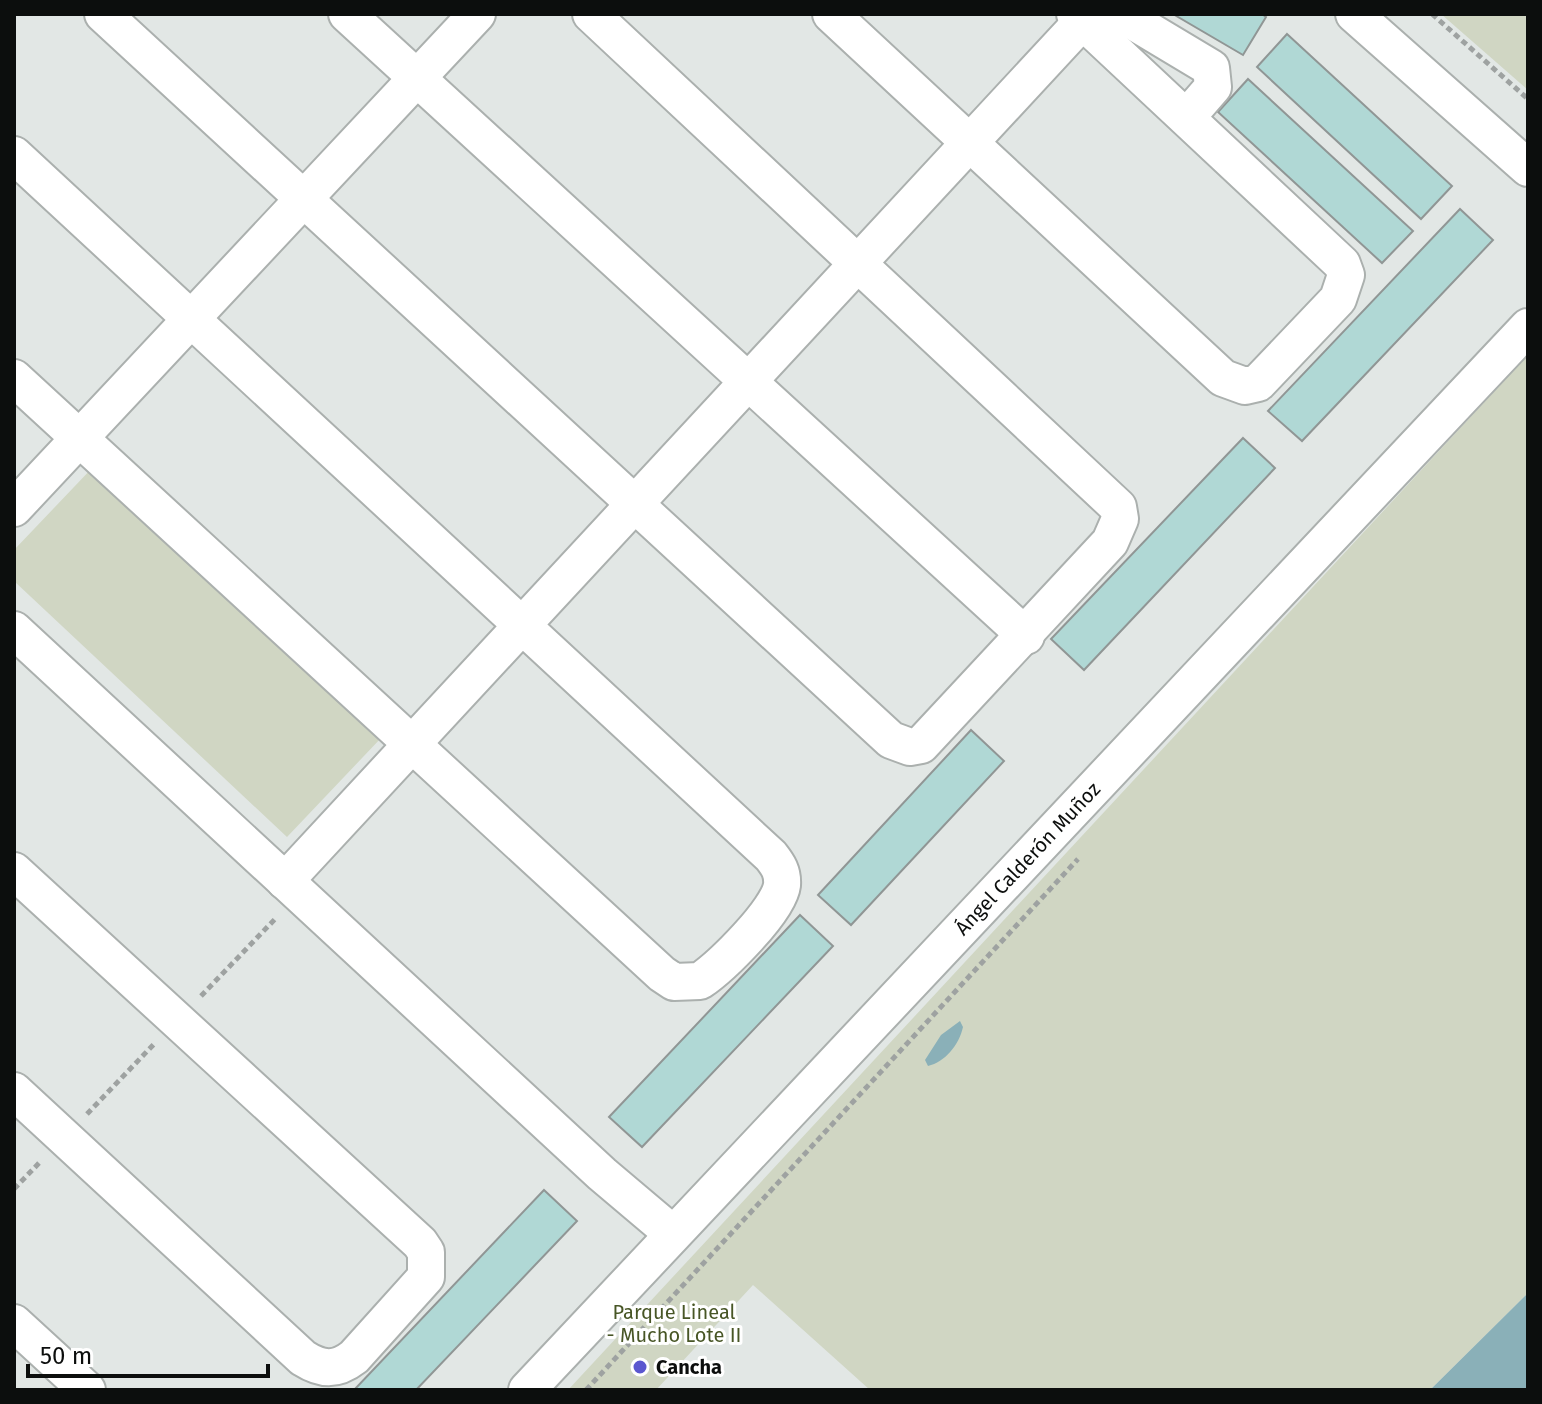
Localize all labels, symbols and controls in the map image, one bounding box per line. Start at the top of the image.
street label: Ángel Calderón Muñoz [950,777,1105,940]
park label: Parque Lineal - Mucho Lote II [607,1300,741,1347]
scale bar [28,1328,268,1378]
text: 50 m [40,1342,92,1370]
place label: Cancha [656,1355,722,1379]
marker: Cancha [631,1358,649,1376]

